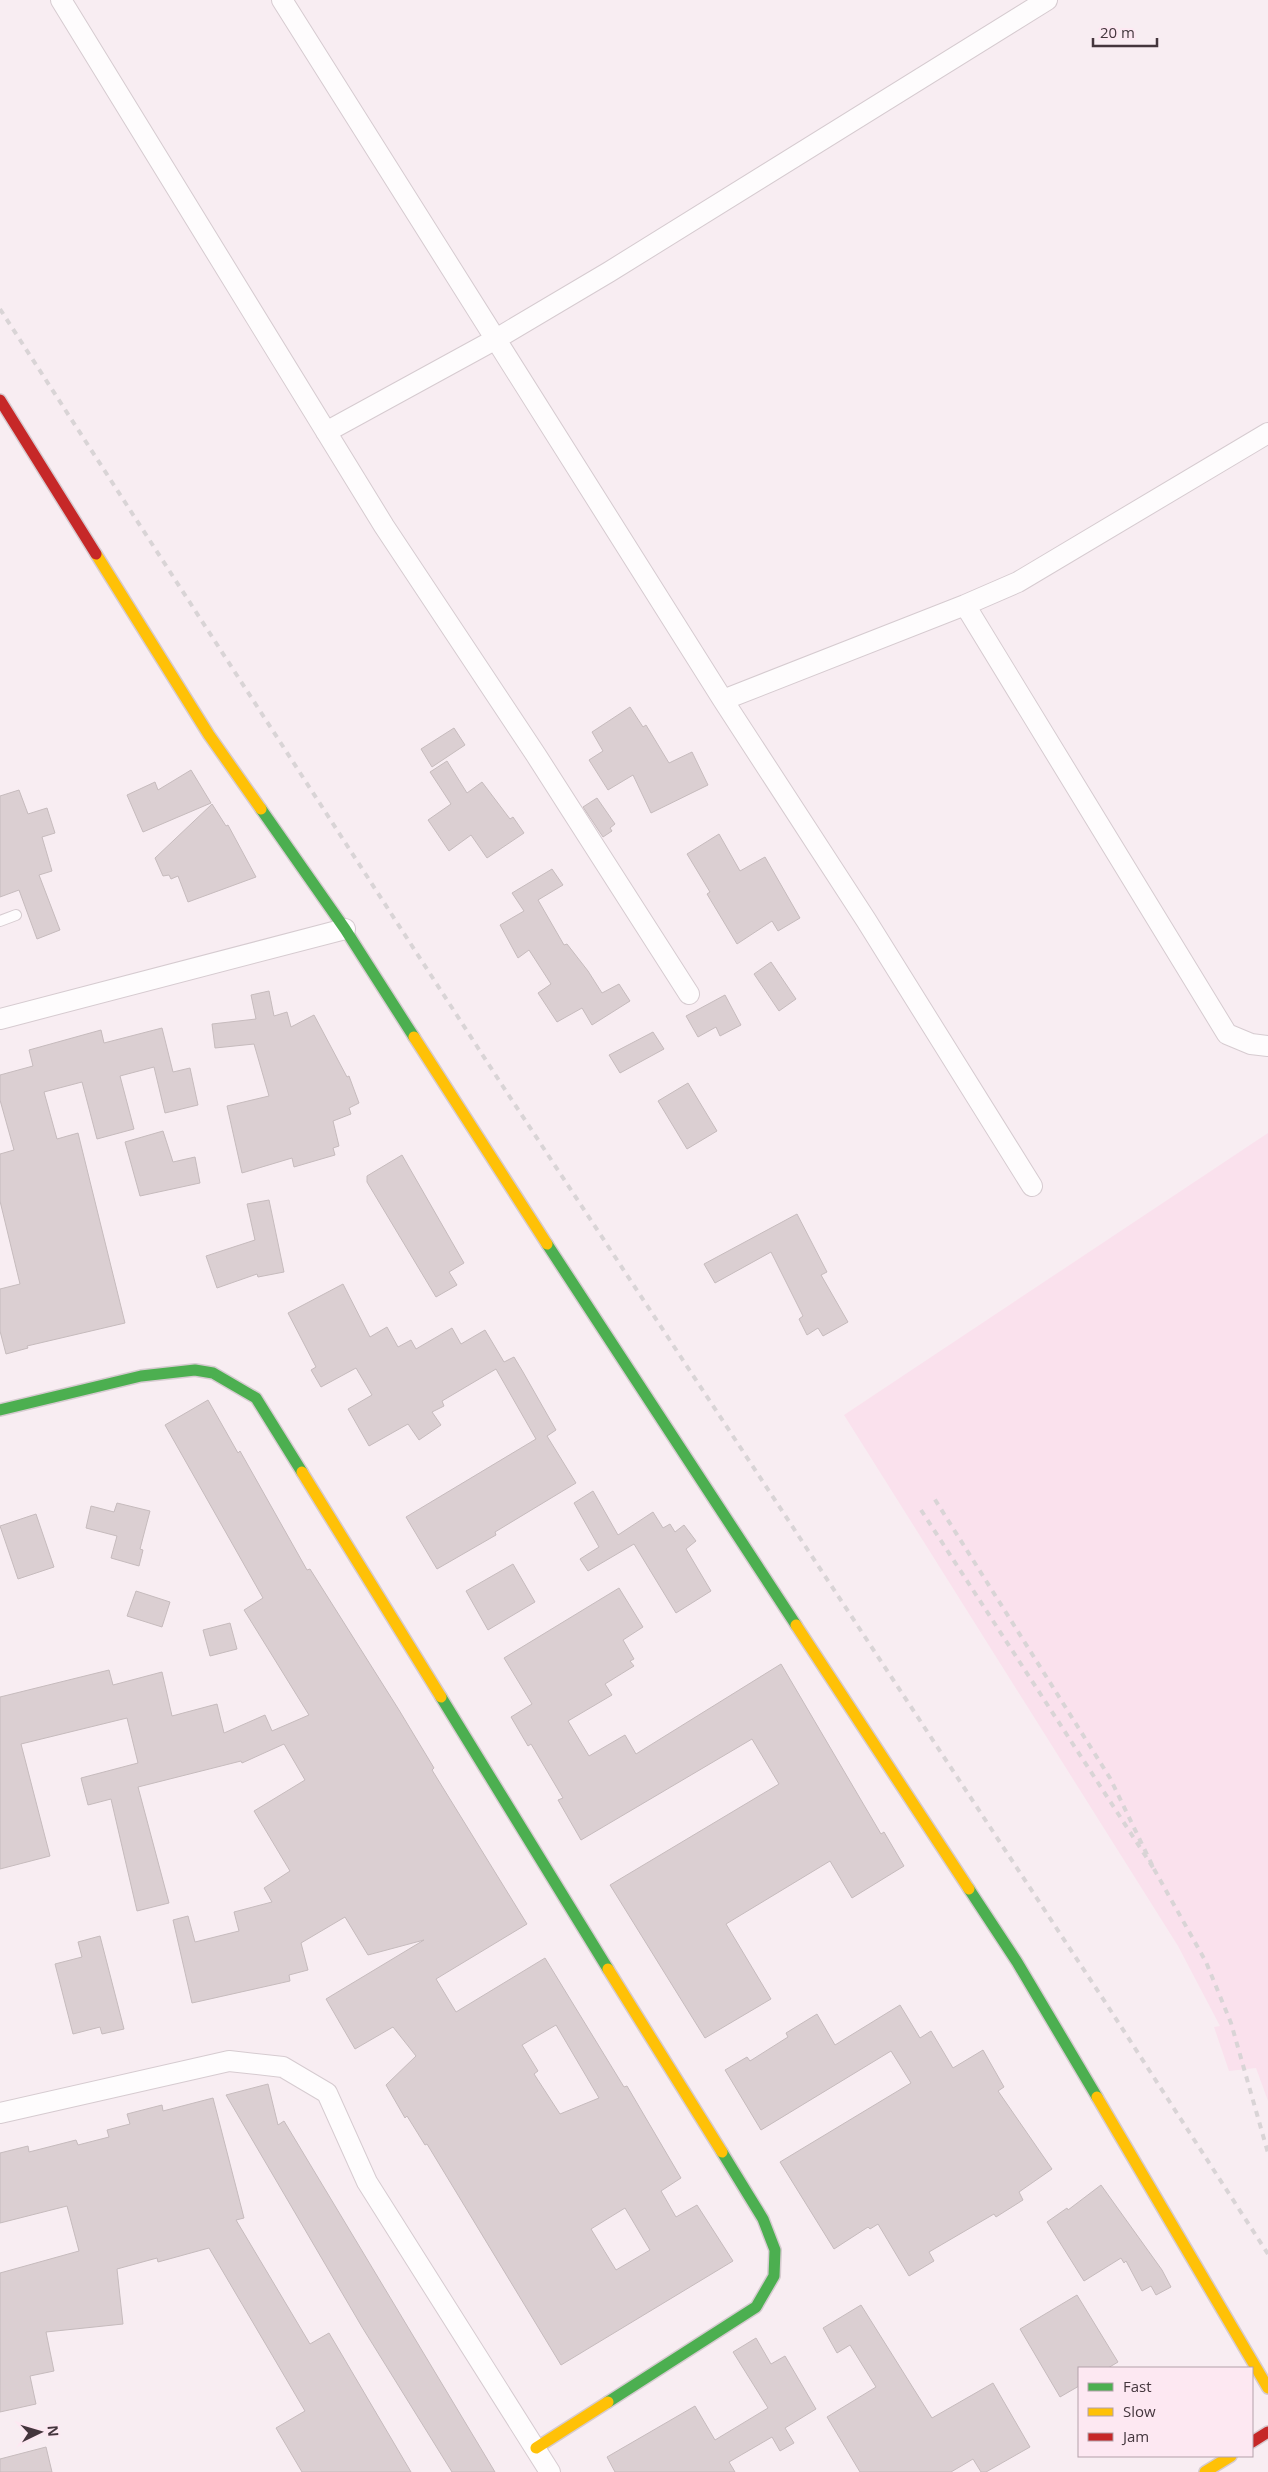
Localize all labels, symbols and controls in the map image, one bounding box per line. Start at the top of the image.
scale bar [1093,15,1157,47]
text: 20 m [1100,22,1135,42]
legend [1078,2367,1253,2457]
text: Fast [1123,2376,1152,2396]
text: Slow [1123,2401,1156,2421]
north arrow [15,2407,65,2457]
text: N [43,2424,63,2437]
text: Jam [1121,2426,1149,2446]

